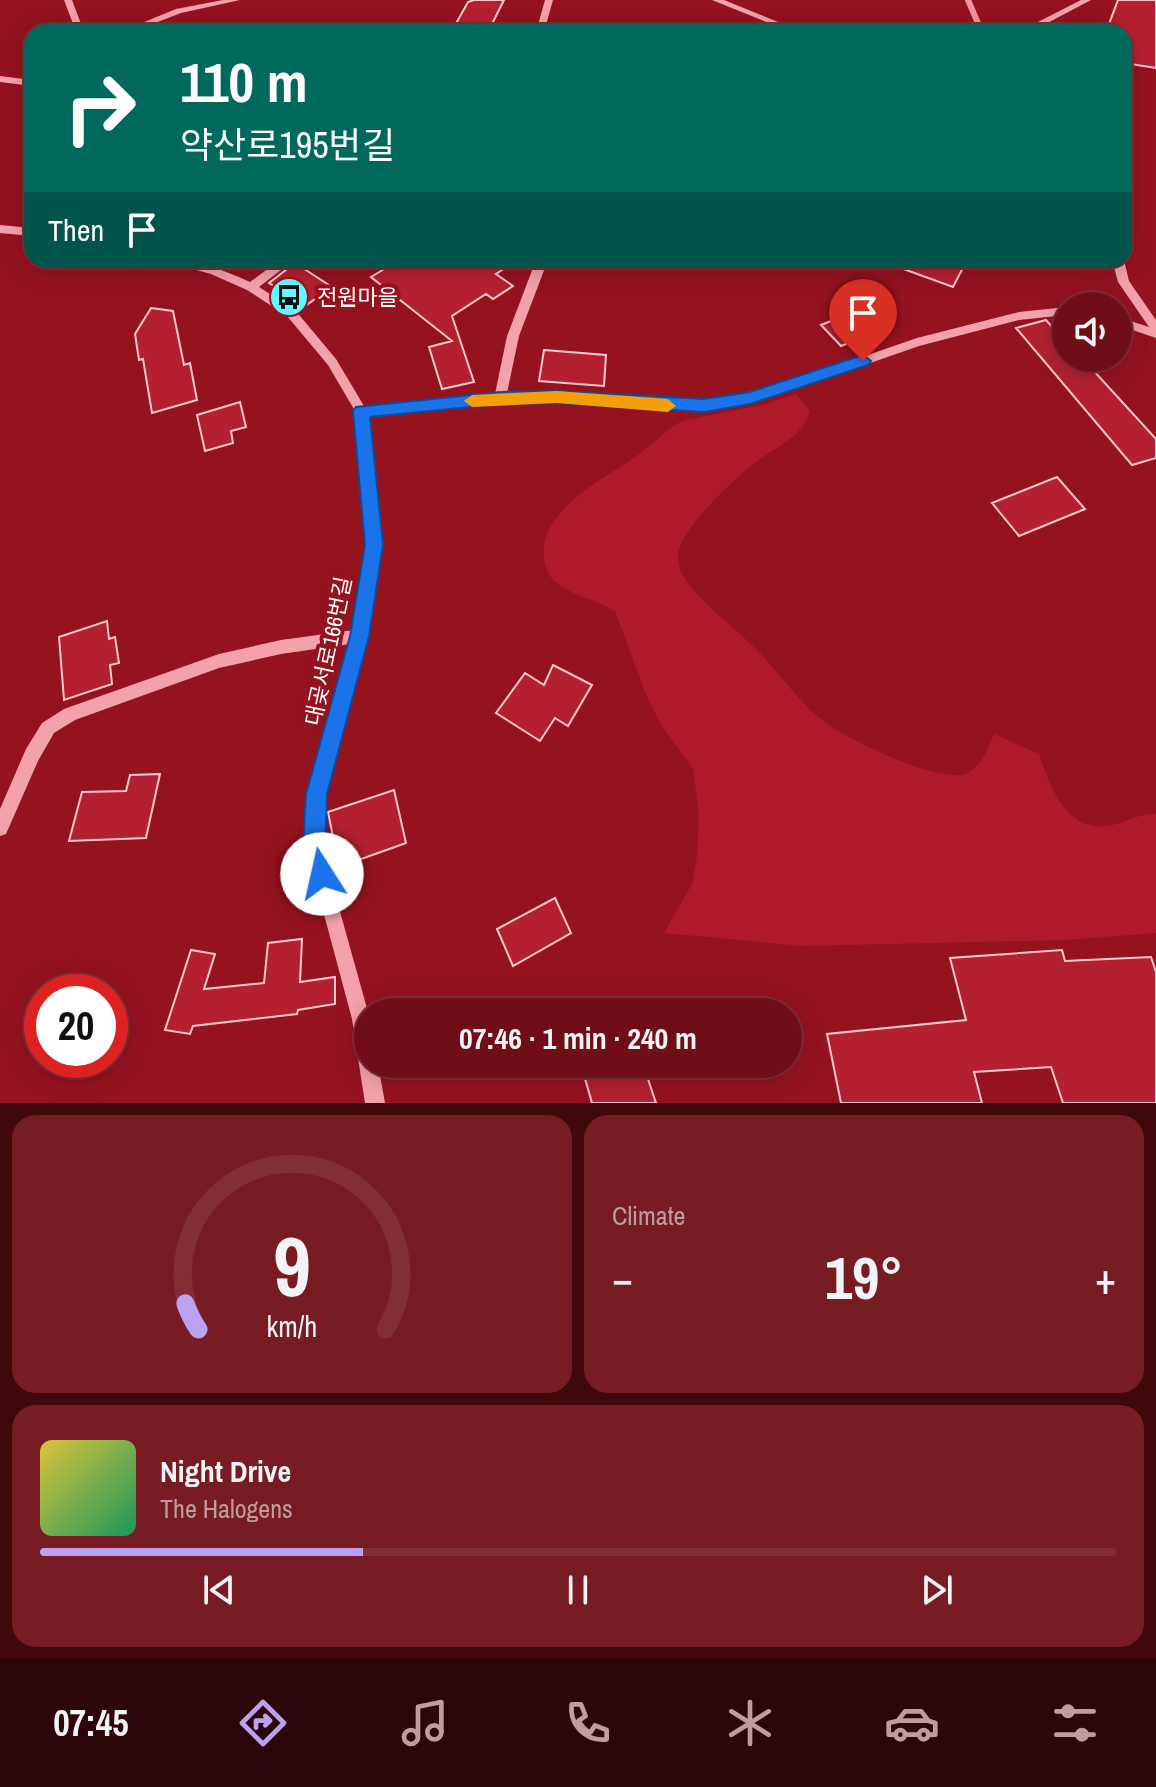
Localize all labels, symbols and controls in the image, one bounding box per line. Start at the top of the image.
text: 110 m [180,44,308,119]
icon: right [48,56,152,160]
text: 약산로195번길 [180,121,395,169]
icon: arrive [120,208,164,252]
text: Then [48,210,104,250]
bus stop icon: 전원마을 [268,276,310,318]
pin [829,279,897,361]
place label: 전원마을 [317,282,398,312]
icon: arrive [841,291,885,335]
map controls [1052,292,1132,372]
button: sound [1052,292,1132,372]
street label: 대곶서로166번길 [298,574,358,728]
position arrow [280,832,364,916]
speed limit sign: 20 [24,974,128,1078]
text: 07:46 · 1 min · 240 m [459,1018,697,1058]
text: Climate [612,1198,685,1233]
text: 9 [273,1210,311,1322]
text: 19° [825,1237,903,1318]
text: − [612,1248,633,1308]
text: + [1095,1248,1116,1308]
text: km/h [267,1307,317,1346]
text: Night Drive [160,1451,291,1491]
text: The Halogens [160,1491,293,1526]
icon: previous [197,1568,241,1612]
icon: pause [556,1568,600,1612]
icon: next [915,1568,959,1612]
icon: directions [235,1695,291,1751]
icon: music [397,1695,453,1751]
icon: phone [560,1695,616,1751]
icon: climate [722,1695,778,1751]
icon: car [884,1695,940,1751]
icon: filters [1047,1695,1103,1751]
text: 07:45 [53,1699,129,1747]

